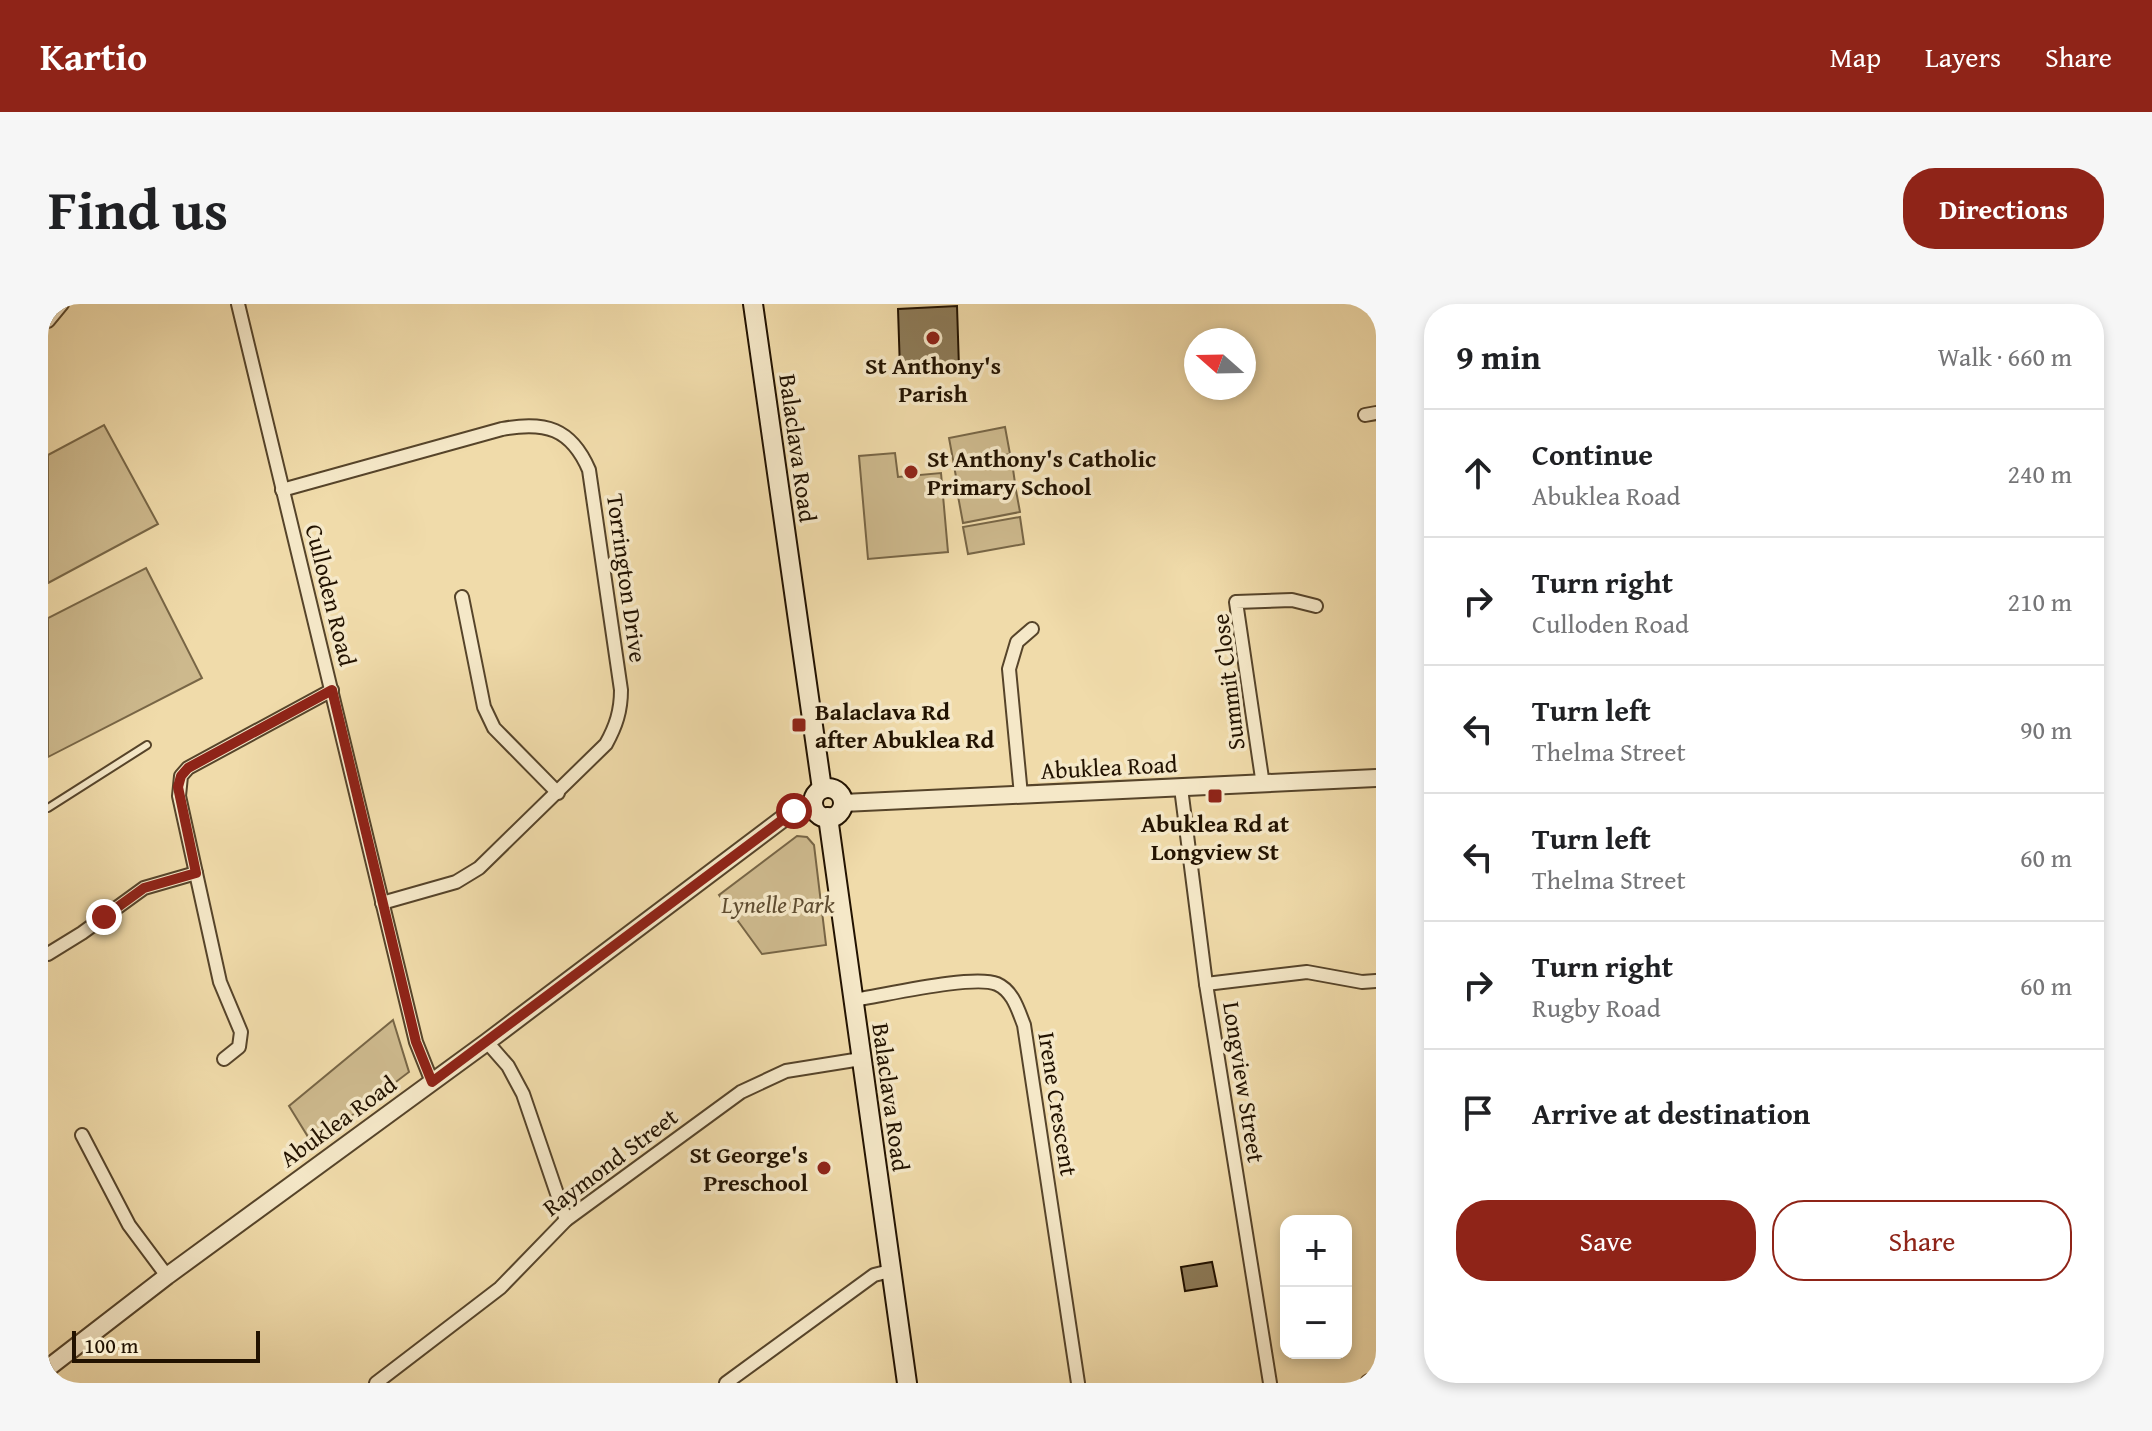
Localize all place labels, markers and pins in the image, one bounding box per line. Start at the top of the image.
marker: St Anthony's Parish [924,329,942,347]
place label: St Anthony's Parish [865,348,1001,411]
place label: St Anthony's Catholic Primary School [927,441,1156,504]
marker: St Anthony's Catholic Primary School [902,463,920,481]
place label: Balaclava Rd after Abuklea Rd [815,694,994,757]
marker: Balaclava Rd after Abuklea Rd [790,716,808,734]
marker: Abuklea Rd at Longview St [1206,787,1224,805]
place label: Abuklea Rd at Longview St [1141,806,1289,869]
place label: St George's Preschool [689,1137,809,1200]
marker: St George's Preschool [815,1159,833,1177]

